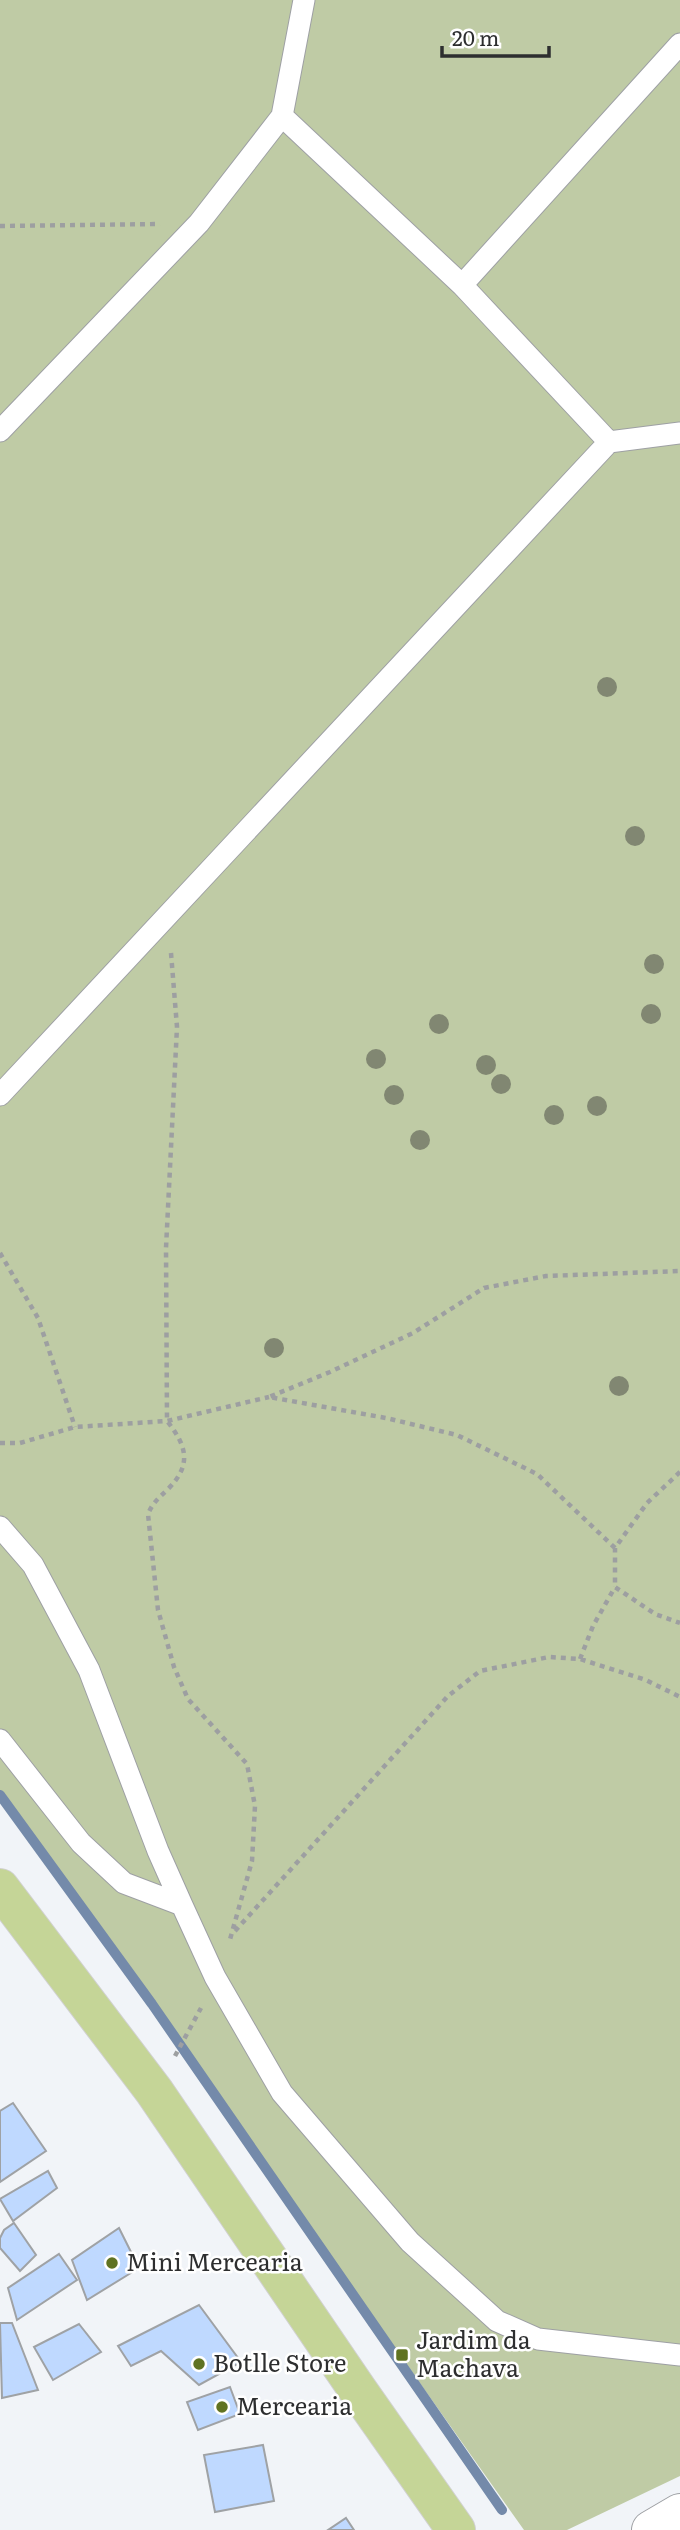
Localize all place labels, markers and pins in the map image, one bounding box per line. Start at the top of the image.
place label: Mini Mercearia [126,2243,303,2278]
marker: Mini Mercearia [104,2255,120,2271]
place label: Jardim da Machava [416,2321,531,2384]
place label: Botlle Store [213,2344,346,2379]
marker: Jardim da Machava [394,2347,410,2363]
marker: Botlle Store [191,2356,207,2372]
place label: Mercearia [236,2387,352,2422]
marker: Mercearia [214,2399,230,2415]

